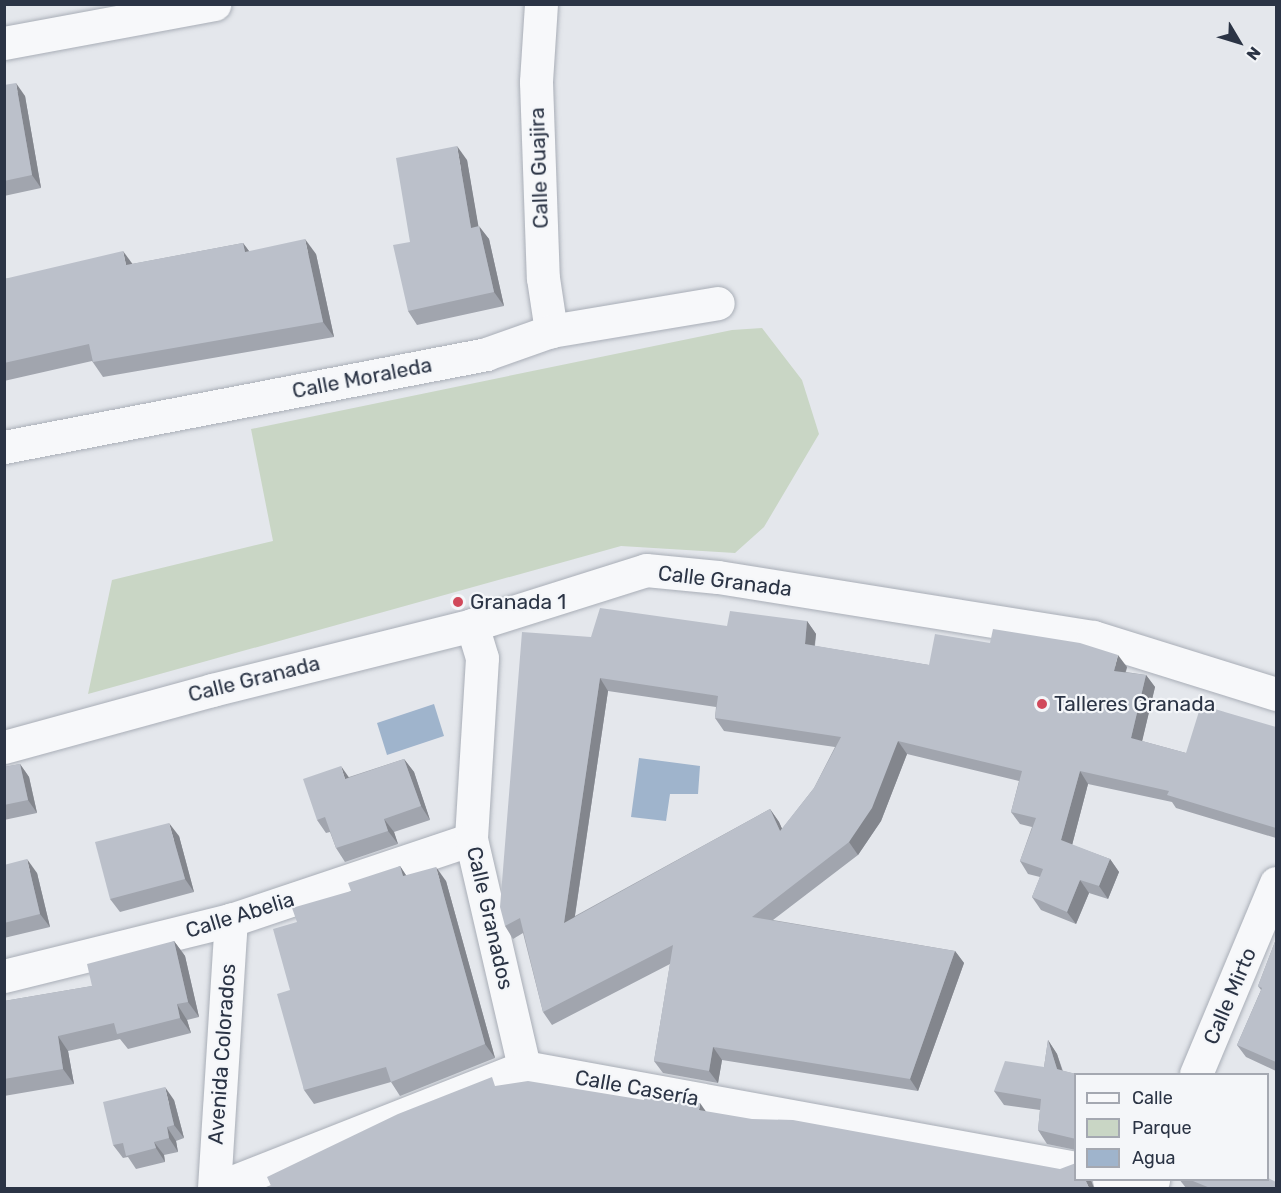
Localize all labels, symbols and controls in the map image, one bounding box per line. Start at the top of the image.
north arrow [1209,12,1269,72]
text: N [1243,43,1265,64]
street label: Calle Guajira [524,107,554,229]
street label: Calle Moraleda [290,352,434,404]
street label: Calle Granada [657,560,793,602]
place label: Granada 1 [470,589,566,615]
marker: Granada 1 [451,595,465,609]
street label: Calle Granada [186,650,322,708]
place label: Talleres Granada [1054,691,1215,717]
marker: Talleres Granada [1035,697,1049,711]
street label: Calle Granados [461,844,519,992]
street label: Calle Abelia [182,886,298,944]
street label: Calle Mirto [1198,944,1262,1048]
street label: Avenida Colorados [203,963,241,1145]
street label: Calle Casería [573,1065,701,1111]
legend [1074,1073,1269,1181]
text: Calle [1132,1087,1173,1109]
text: Parque [1132,1117,1192,1139]
text: Agua [1132,1147,1175,1169]

